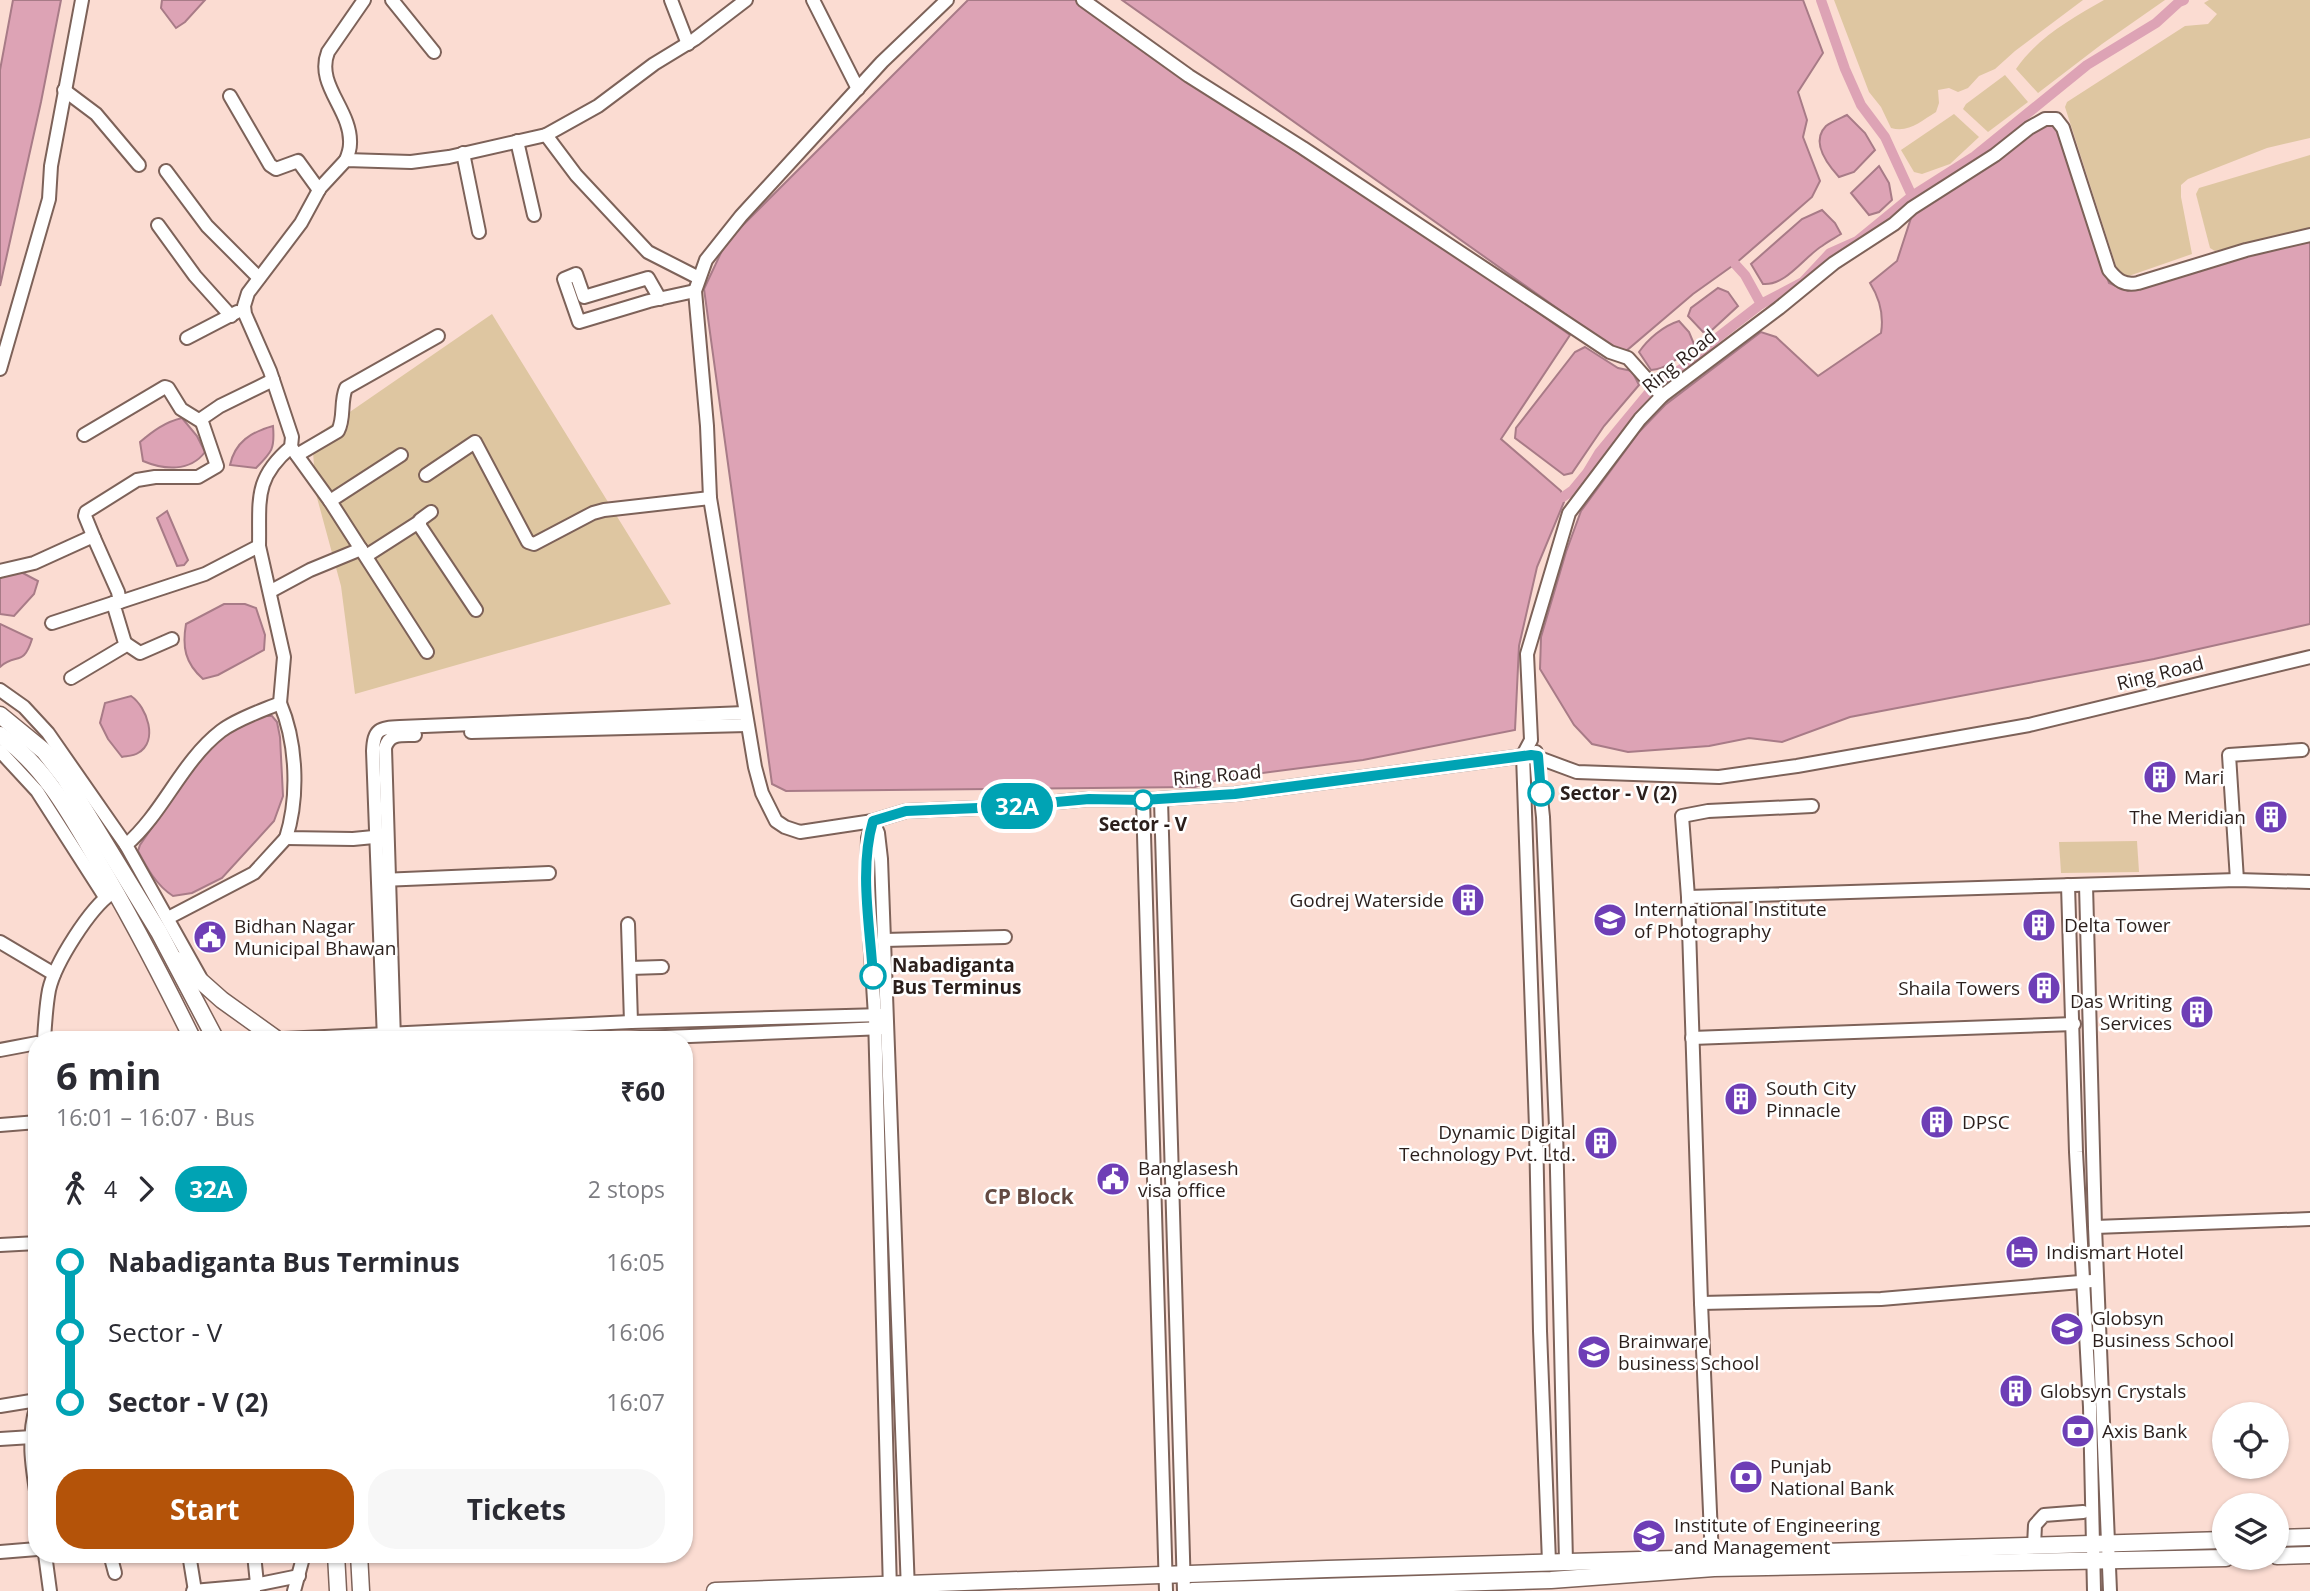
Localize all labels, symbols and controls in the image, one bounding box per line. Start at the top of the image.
street label: Ring Road [1636,323,1722,399]
street label: Ring Road [2114,650,2206,696]
street label: Ring Road [1172,758,1262,792]
building icon: Mari [2141,758,2179,796]
place label: Mari [2184,764,2224,790]
marker: Sector - V (2) [1528,780,1554,806]
place label: Sector - V (2) [1560,780,1677,806]
line badge: 32A [977,783,1057,829]
text: 32A [995,789,1039,822]
marker: Sector - V [1133,790,1153,810]
building icon: The Meridian [2252,798,2290,836]
place label: The Meridian [2129,804,2246,830]
place label: Sector - V [1099,811,1188,837]
building icon: Godrej Waterside [1449,881,1487,919]
place label: Godrej Waterside [1290,887,1444,913]
place label: International Institute of Photography [1634,896,1827,944]
school or university icon: International Institute of Photography [1591,901,1629,939]
building icon: Delta Tower [2020,906,2058,944]
place label: Delta Tower [2064,912,2171,938]
place label: Bidhan Nagar Municipal Bhawan [234,913,396,961]
public building icon: Bidhan Nagar Municipal Bhawan [191,918,229,956]
place label: Nabadiganta Bus Terminus [892,952,1021,1000]
marker: Nabadiganta Bus Terminus [860,963,886,989]
building icon: Shaila Towers [2025,969,2063,1007]
place label: Shaila Towers [1898,975,2020,1001]
place label: Das Writing Services [2070,988,2172,1036]
building icon: Das Writing Services [2178,993,2216,1031]
text: 6 min [56,1049,161,1101]
text: ₹60 [620,1073,665,1109]
place label: South City Pinnacle [1766,1075,1856,1123]
building icon: South City Pinnacle [1722,1080,1760,1118]
text: 16:01 – 16:07 · Bus [56,1101,255,1133]
building icon: DPSC [1918,1103,1956,1141]
place label: DPSC [1962,1109,2010,1135]
place label: Dynamic Digital Technology Pvt. Ltd. [1399,1119,1576,1167]
building icon: Dynamic Digital Technology Pvt. Ltd. [1582,1124,1620,1162]
place label: Banglasesh visa office [1138,1155,1239,1203]
public building icon: Banglasesh visa office [1094,1160,1132,1198]
icon: walk [56,1170,94,1208]
icon: forward [127,1170,165,1208]
text: 32A [189,1172,233,1205]
text: 4 [104,1173,117,1205]
text: 2 stops [588,1173,665,1205]
district label: CP Block [984,1182,1075,1210]
hotel icon: Indismart Hotel [2003,1233,2041,1271]
place label: Indismart Hotel [2046,1239,2184,1265]
text: Nabadiganta Bus Terminus [108,1244,460,1280]
text: 16:05 [606,1246,665,1278]
place label: Globsyn Business School [2092,1305,2234,1353]
school or university icon: Globsyn Business School [2048,1310,2086,1348]
text: Sector - V [108,1314,222,1350]
text: 16:06 [606,1316,665,1348]
place label: Brainware business School [1618,1328,1759,1376]
school or university icon: Brainware business School [1575,1333,1613,1371]
building icon: Globsyn Crystals [1997,1372,2035,1410]
place label: Globsyn Crystals [2040,1378,2186,1404]
text: Sector - V (2) [108,1384,268,1420]
text: 16:07 [606,1386,665,1418]
map controls [2212,1402,2289,1570]
button: locate [2212,1402,2289,1479]
bank icon: Axis Bank [2059,1412,2097,1450]
place label: Axis Bank [2102,1418,2187,1444]
place label: Punjab National Bank [1770,1453,1894,1501]
bank icon: Punjab National Bank [1727,1458,1765,1496]
button: Start [56,1469,354,1549]
button: Tickets [368,1469,665,1549]
button: layers [2212,1493,2289,1570]
place label: Institute of Engineering and Management [1674,1512,1880,1560]
school or university icon: Institute of Engineering and Management [1630,1517,1668,1555]

